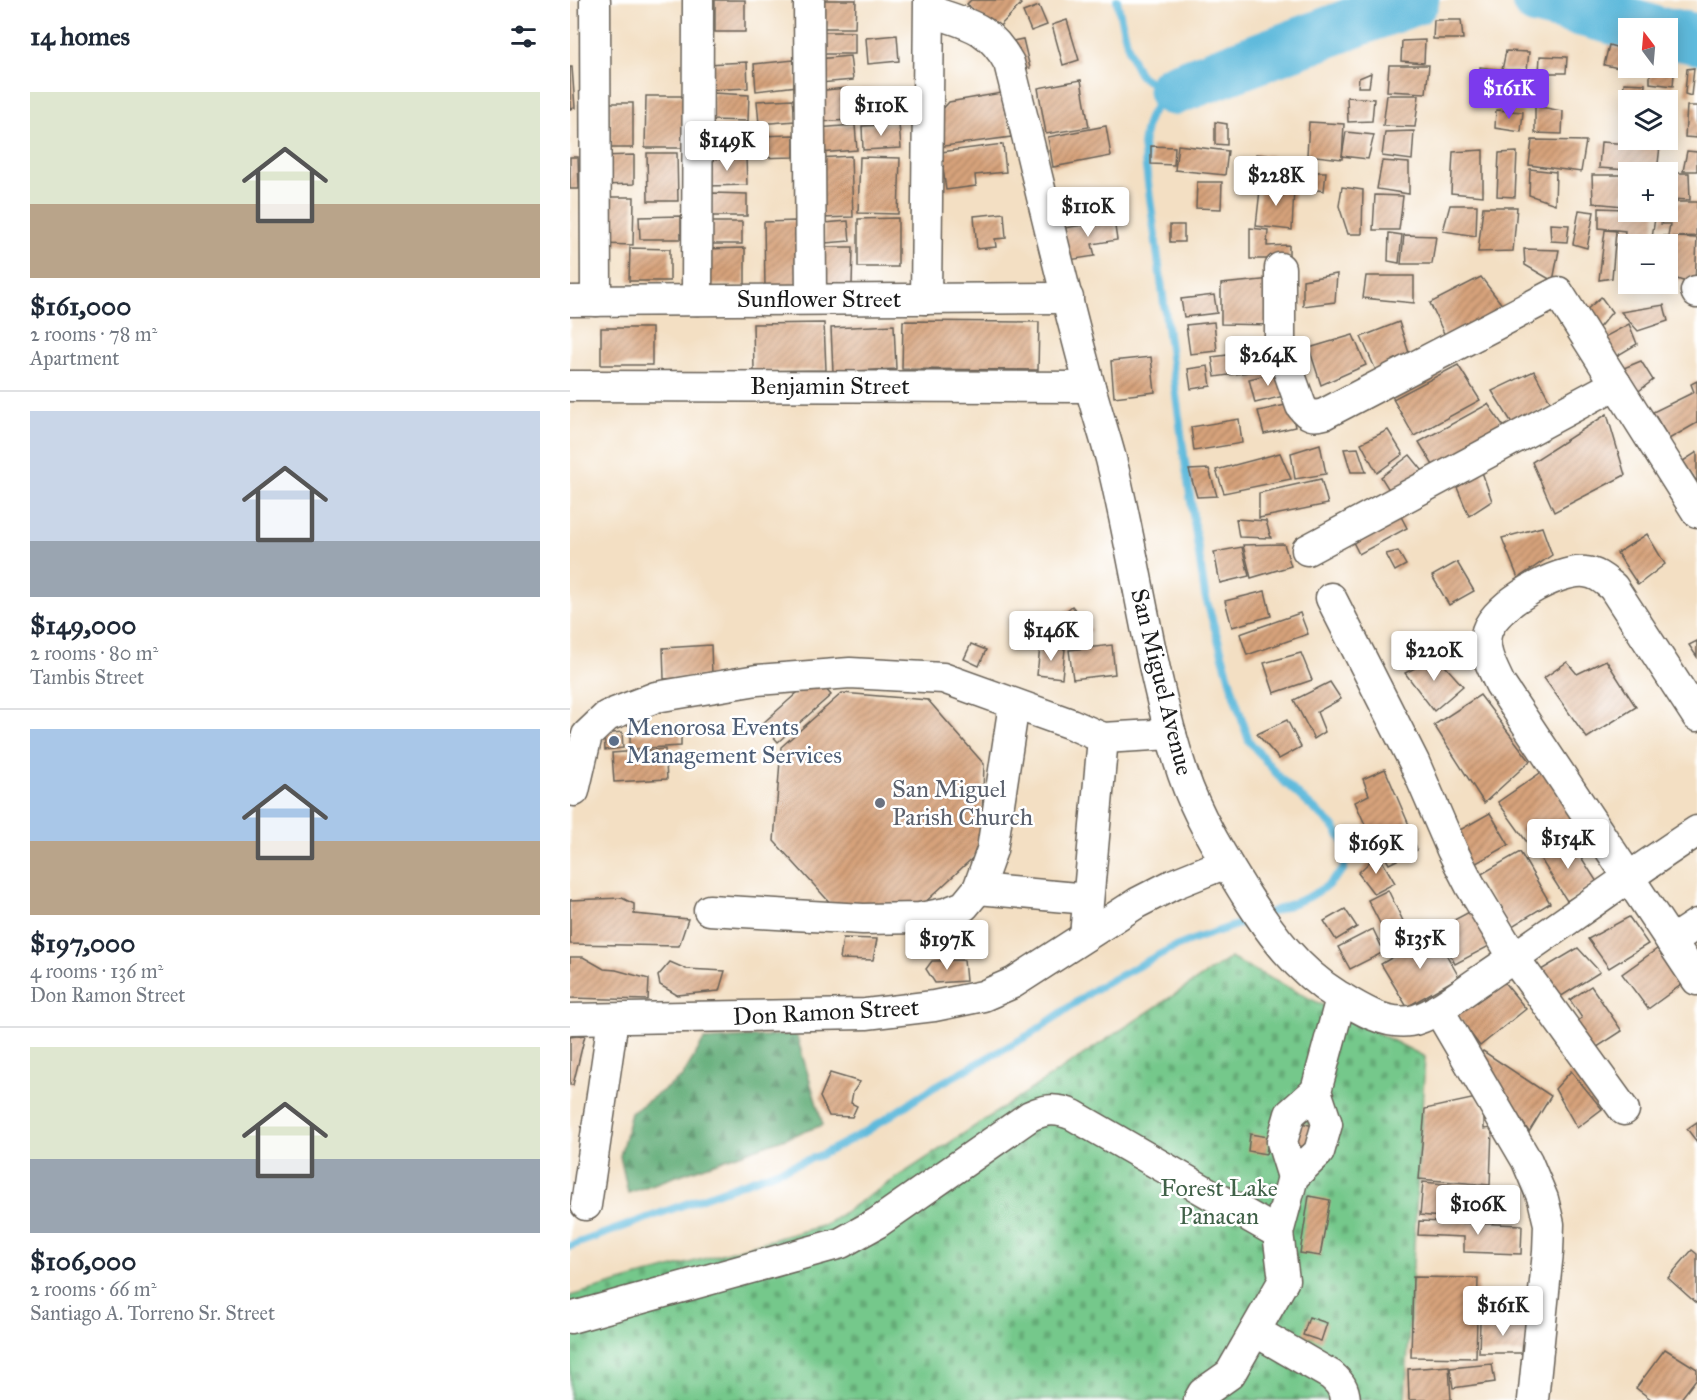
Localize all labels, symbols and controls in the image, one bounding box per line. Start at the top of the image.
north arrow [1618,18,1678,78]
map controls [1618,18,1678,294]
text: 14 homes [30,20,130,52]
icon: filters [507,20,540,53]
pin: $161K [1467,69,1551,120]
text: $161K [1483,76,1535,100]
pin: $110K [839,86,923,137]
button: layers [1618,90,1678,150]
text: $110K [854,93,908,117]
pin: $149K [685,121,769,172]
text: $149K [699,128,755,152]
icon: home [231,131,339,239]
pin: $228K [1234,156,1318,207]
button: + [1618,162,1678,222]
text: $228K [1248,163,1304,187]
pin: $110K [1046,187,1130,238]
text: $110K [1061,194,1115,218]
button: − [1618,234,1678,294]
street label: Sunflower Street [737,284,902,314]
text: $161,000 [30,290,131,322]
text: 2 rooms · 78 m² [30,322,157,346]
pin: $264K [1226,336,1310,387]
text: $264K [1239,343,1297,367]
text: Apartment [30,346,119,370]
street label: Benjamin Street [750,371,910,401]
icon: home [231,450,339,558]
street label: San Miguel Avenue [1124,586,1200,778]
text: $149,000 [30,609,136,641]
pin: $146K [1009,611,1093,662]
text: $146K [1023,618,1079,642]
pin: $220K [1392,631,1476,682]
text: $220K [1405,638,1463,662]
text: 2 rooms · 80 m² [30,641,158,665]
text: Tambis Street [30,665,144,689]
place label: Menorosa Events Management Services [626,712,842,770]
marker: Menorosa Events Management Services [607,734,621,748]
icon: home [231,768,339,876]
place label: San Miguel Parish Church [892,774,1033,832]
marker: San Miguel Parish Church [873,796,887,810]
pin: $154K [1526,819,1610,870]
pin: $169K [1334,824,1418,875]
text: $154K [1541,826,1595,850]
text: $169K [1348,831,1404,855]
pin: $135K [1378,919,1462,970]
pin: $197K [905,920,989,971]
text: $135K [1394,926,1446,950]
text: $197,000 [30,927,135,959]
text: $197K [919,927,975,951]
text: 4 rooms · 136 m² [30,959,163,983]
text: Don Ramon Street [30,983,185,1007]
street label: Don Ramon Street [732,992,920,1032]
icon: home [231,1086,339,1194]
park label: Forest Lake Panacan [1160,1173,1278,1231]
pin: $106K [1436,1185,1520,1236]
text: $106K [1450,1192,1506,1216]
text: $106,000 [30,1245,136,1277]
text: 2 rooms · 66 m² [30,1277,156,1301]
pin: $161K [1461,1286,1545,1337]
text: $161K [1477,1293,1529,1317]
text: Santiago A. Torreno Sr. Street [30,1301,275,1325]

